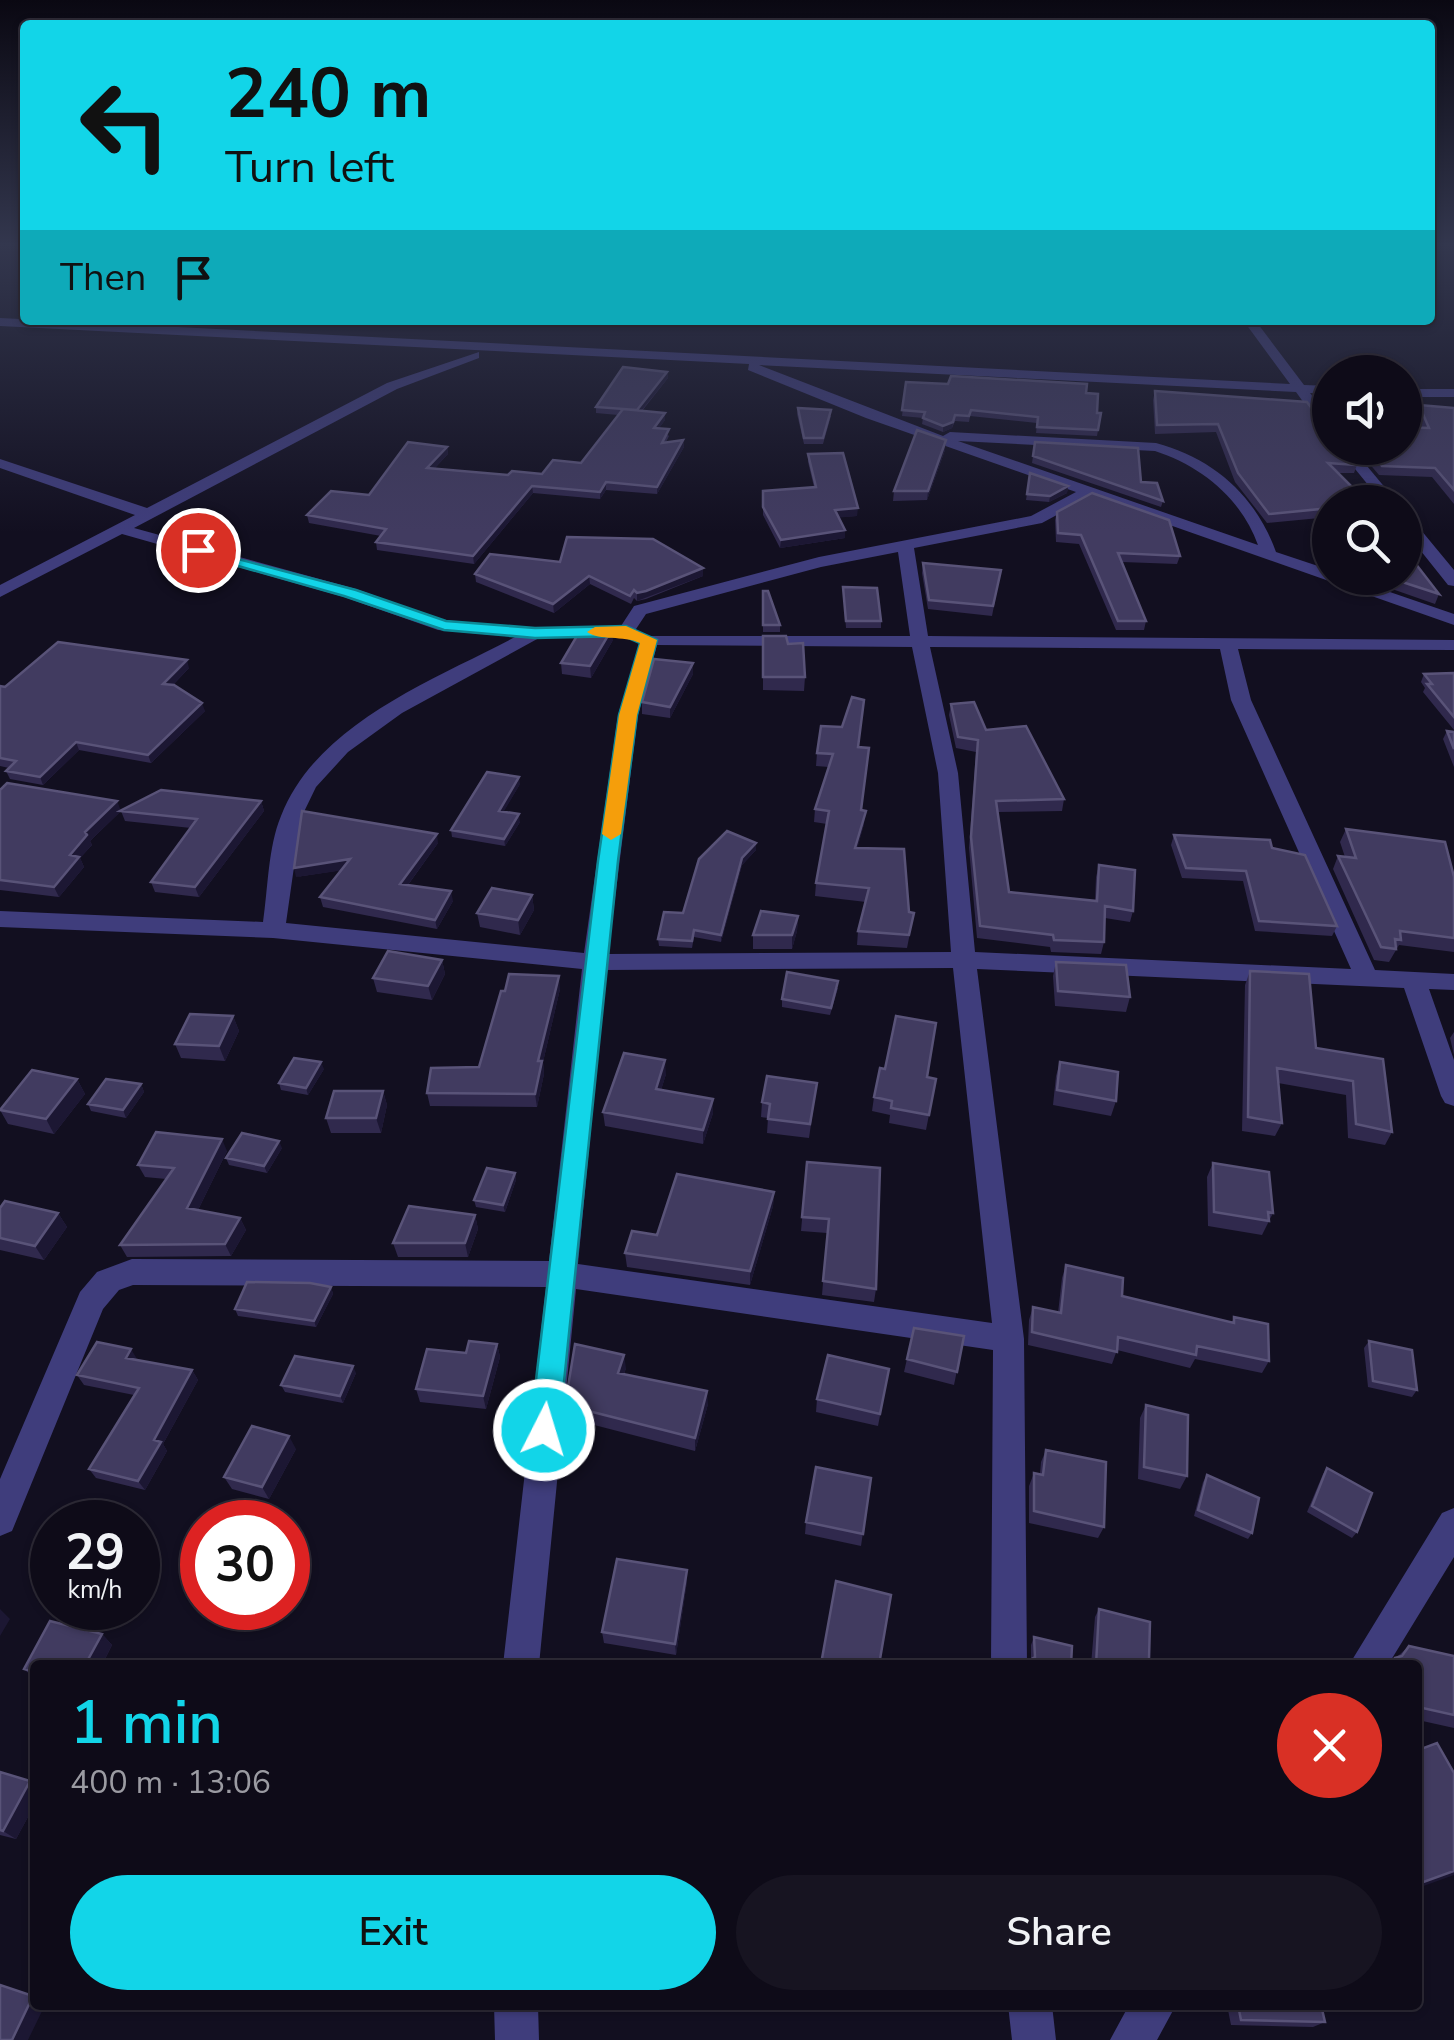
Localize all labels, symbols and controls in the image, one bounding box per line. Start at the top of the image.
text: 240 m [225,46,431,142]
icon: left [60,60,190,190]
text: Turn left [225,137,394,198]
icon: arrive [166,250,221,305]
text: Then [60,252,146,303]
map controls [1312,355,1422,595]
button: sound [1312,355,1422,465]
button: search [1312,485,1422,595]
pin [156,508,241,593]
icon: arrive [171,523,226,578]
position arrow [492,1378,596,1482]
speed limit sign: 30 [180,1500,310,1630]
text: 29 [65,1518,125,1587]
text: km/h [67,1573,123,1607]
text: 1 min [70,1682,223,1764]
button: close [1277,1693,1382,1798]
text: 400 m · 13:06 [70,1761,271,1804]
button: Exit [70,1875,716,1990]
button: Share [736,1875,1382,1990]

